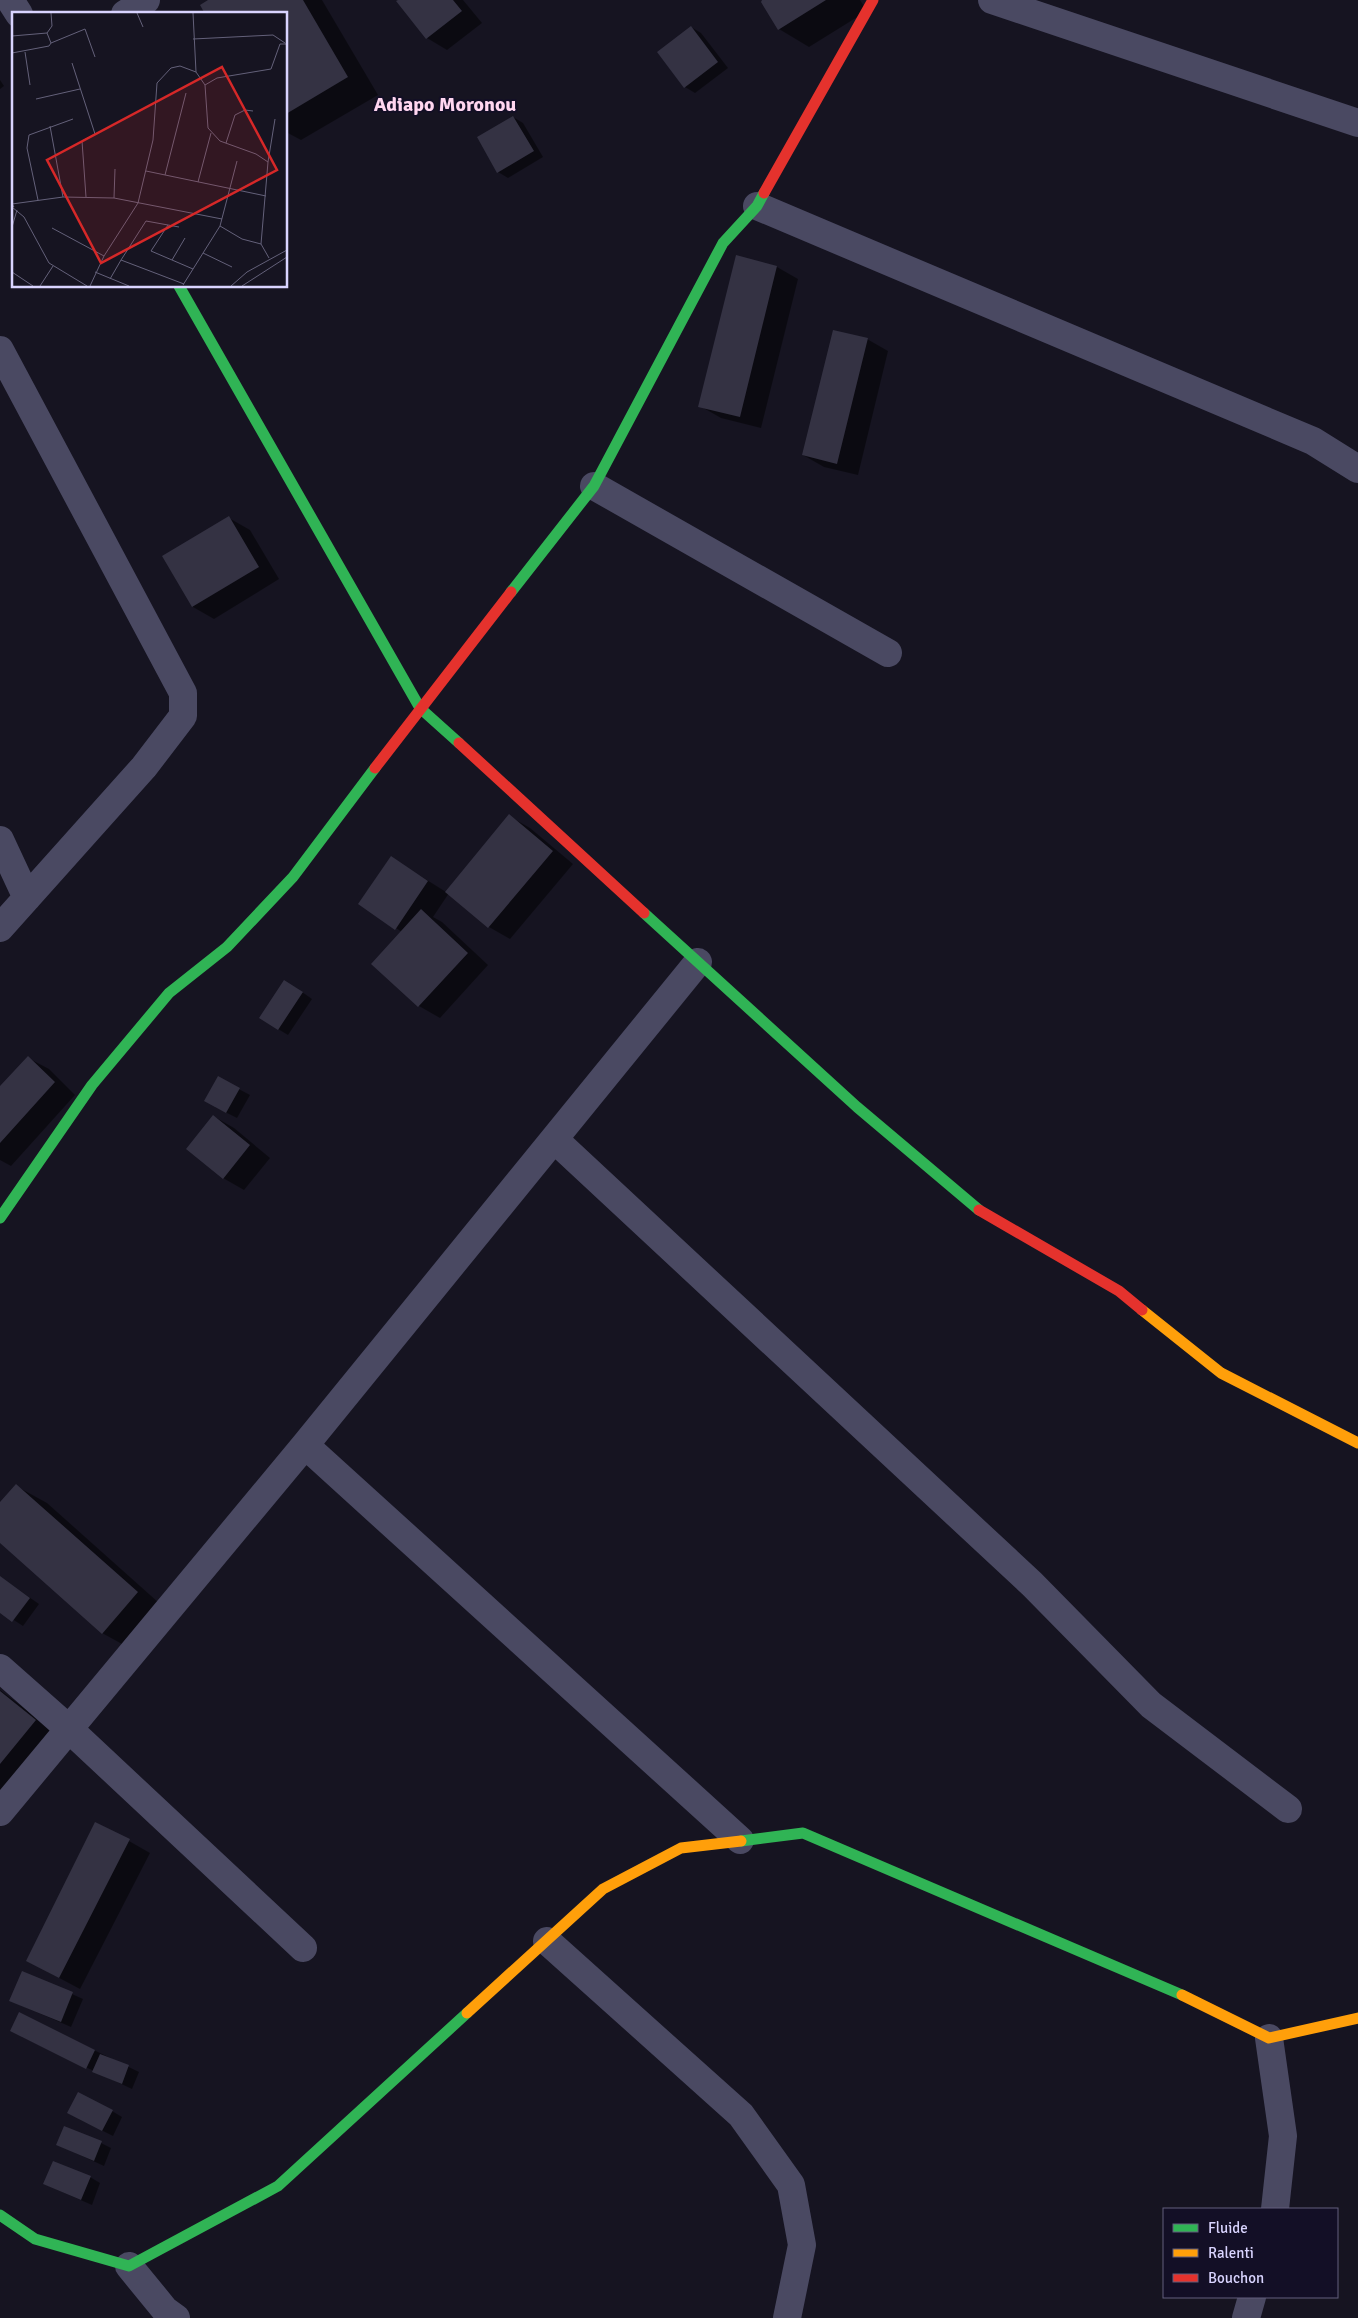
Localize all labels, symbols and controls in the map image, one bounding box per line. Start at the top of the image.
inset map [12,12,288,288]
district label: Adiapo Moronou [374,92,516,117]
legend [1163,2208,1338,2298]
text: Fluide [1208,2219,1248,2237]
text: Ralenti [1208,2244,1254,2262]
text: Bouchon [1208,2269,1264,2287]

